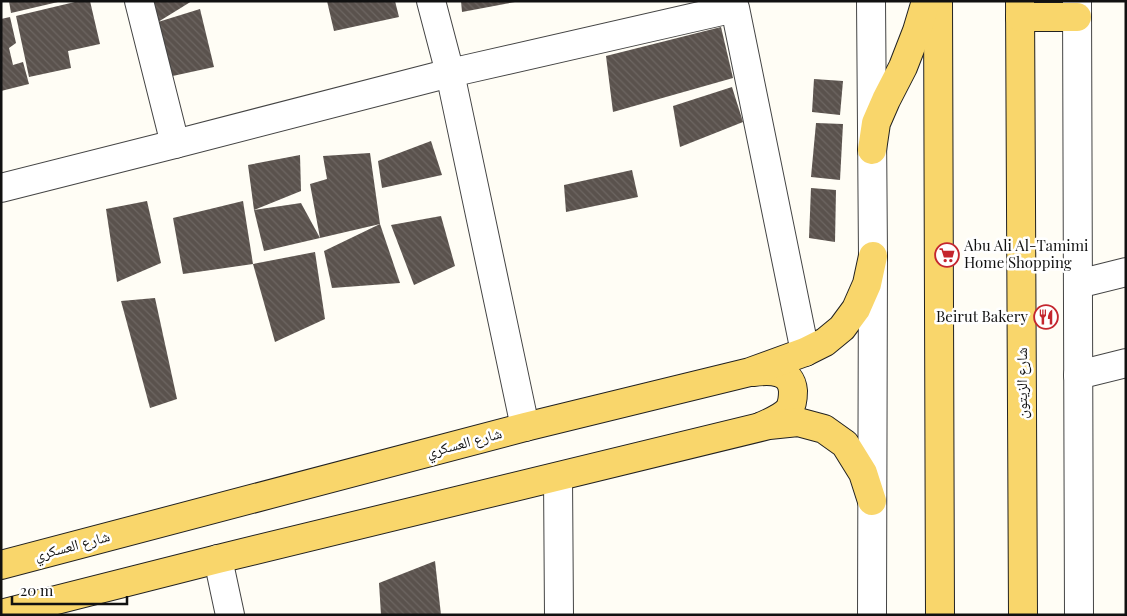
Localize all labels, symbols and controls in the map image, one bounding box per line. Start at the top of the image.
place label: Abu Ali Al-Tamimi Home Shopping [963,235,1089,272]
supermarket icon: Abu Ali Al-Tamimi Home Shopping [934,242,960,268]
restaurant icon: Beirut Bakery [1033,304,1059,330]
place label: Beirut Bakery [936,306,1028,326]
street label: شارع الزيتون [1011,347,1032,419]
street label: شارع العسكري [424,422,505,464]
street label: شارع العسكري [32,525,113,567]
scale bar [12,574,128,606]
text: 20 m [20,580,54,600]

